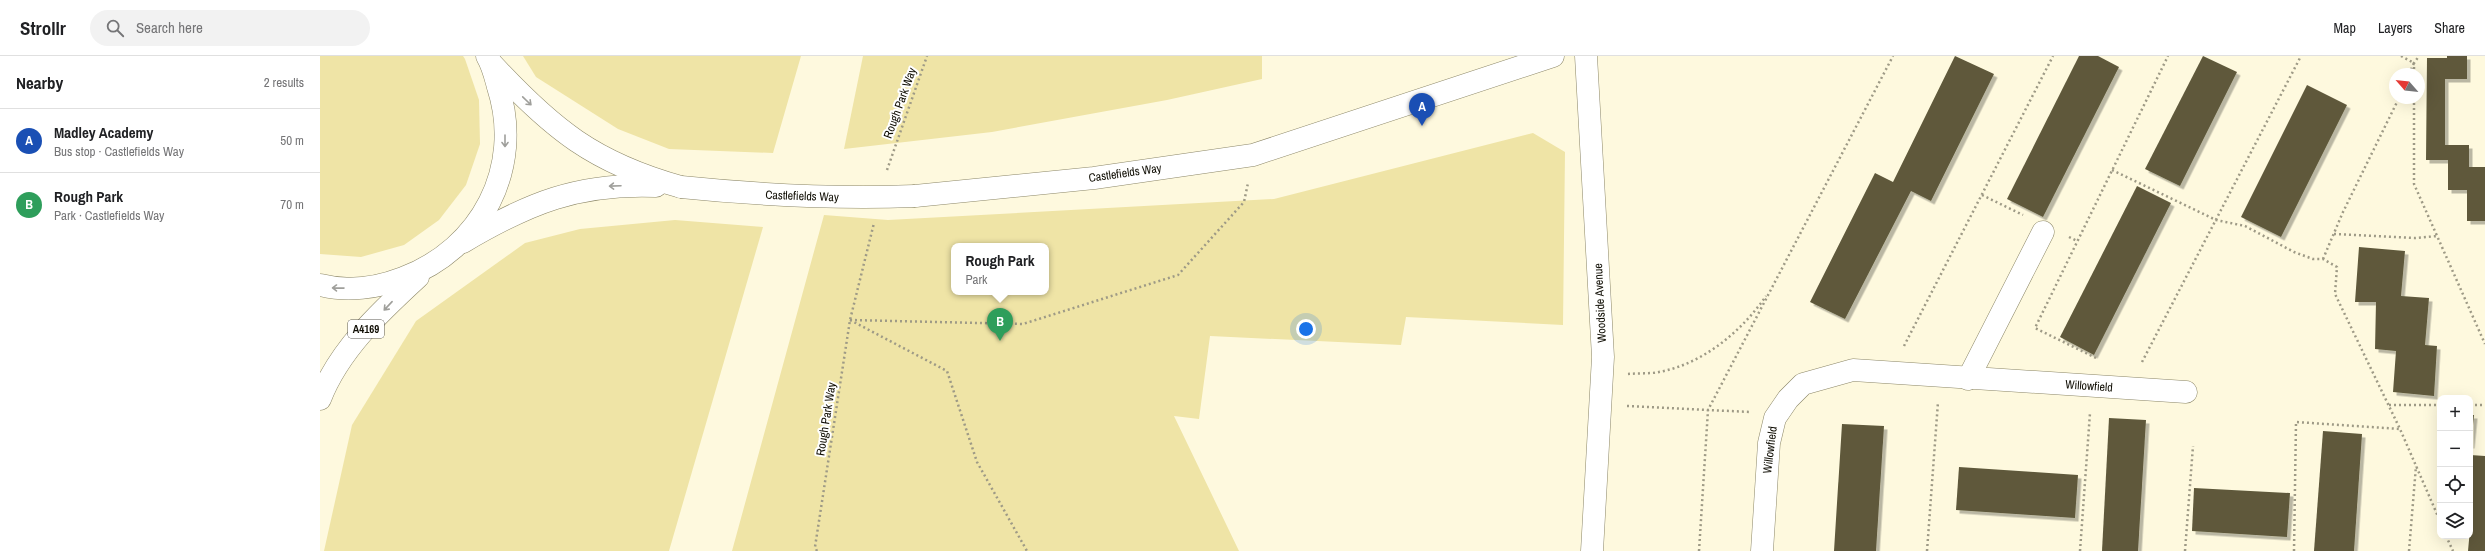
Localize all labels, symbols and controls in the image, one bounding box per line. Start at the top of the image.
search box [90,10,370,46]
text: Strollr [20,15,66,41]
icon: search [104,17,126,39]
text: Search here [136,17,203,38]
text: Map [2334,19,2356,37]
text: Layers [2378,19,2412,37]
text: Share [2434,19,2465,37]
street label: Rough Park Way [880,65,920,141]
north arrow [2389,68,2425,104]
text: Nearby [16,71,63,94]
text: 2 results [264,74,304,91]
pin: A [1409,93,1435,126]
one-way arrow [522,96,532,106]
text: Madley Academy [54,122,153,143]
text: A [25,132,33,149]
text: 50 m [280,132,304,149]
one-way arrow [501,134,509,147]
text: Bus stop · Castlefields Way [54,143,184,160]
street label: Castlefields Way [1088,160,1163,186]
one-way arrow [609,183,622,190]
text: Rough Park [54,186,123,207]
street label: Castlefields Way [765,187,839,205]
text: B [25,196,33,213]
text: 70 m [280,196,304,213]
text: Park · Castlefields Way [54,207,164,224]
popup [951,243,1049,295]
text: Rough Park [965,250,1035,271]
street label: Woodside Avenue [1590,263,1610,343]
text: Park [965,271,987,288]
one-way arrow [332,284,345,292]
one-way arrow [383,301,392,311]
pin: B [987,308,1013,341]
your location [1296,319,1316,339]
road number: A4169 [348,320,384,338]
street label: Willowfield [2065,376,2113,396]
street label: Rough Park Way [812,381,840,457]
map controls [2437,395,2473,539]
button: + [2437,395,2473,431]
street label: Willowfield [1759,425,1781,475]
button: − [2437,431,2473,467]
button: locate [2437,467,2473,503]
button: layers [2437,503,2473,539]

